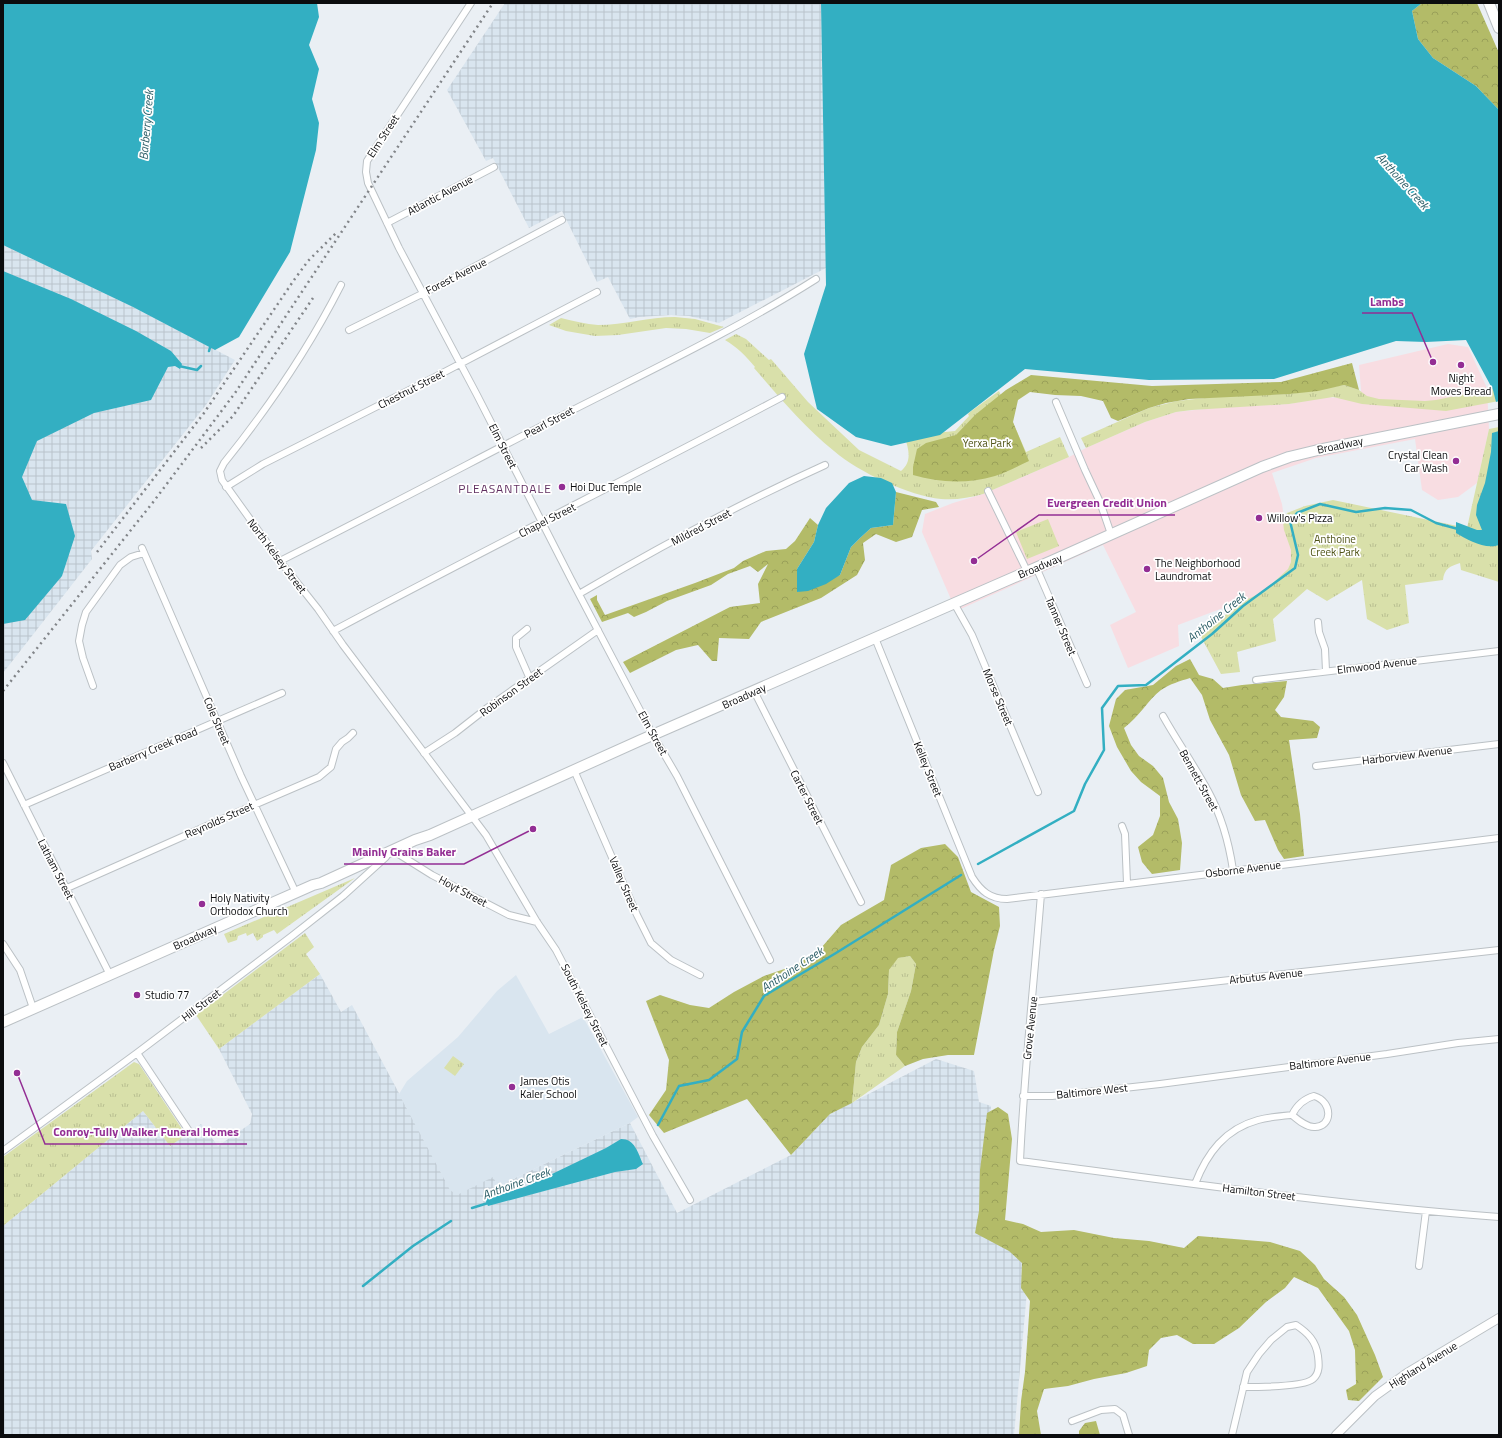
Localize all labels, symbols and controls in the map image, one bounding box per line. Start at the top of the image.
water label: Barberry Creek [133,88,159,161]
street label: Elm Street [363,111,403,161]
water label: Anthoine Creek [1372,148,1435,215]
street label: Atlantic Avenue [404,171,476,219]
street label: Forest Avenue [423,254,490,298]
callout: Lambs [1362,289,1412,313]
text: Lambs [1370,292,1404,311]
marker: Night Moves Bread [1456,360,1466,370]
street label: Chestnut Street [375,365,447,413]
place label: Night Moves Bread [1431,370,1491,399]
street label: Pearl Street [521,402,577,442]
street label: Elm Street [485,421,521,471]
street label: Broadway [1315,432,1365,458]
park label: Yerxa Park [963,435,1012,451]
place label: Crystal Clean Car Wash [1388,447,1448,476]
marker: Crystal Clean Car Wash [1451,456,1461,466]
district label: PLEASANTDALE [458,479,552,498]
place label: Hoi Duc Temple [570,479,642,495]
marker: Hoi Duc Temple [557,482,567,492]
callout: Evergreen Credit Union [1039,491,1175,515]
text: Evergreen Credit Union [1047,493,1167,512]
street label: Chapel Street [516,499,578,541]
street label: Mildred Street [668,504,734,550]
place label: Willow's Pizza [1267,510,1333,526]
marker: Willow's Pizza [1254,513,1264,523]
street label: North Kelsey Street [244,515,311,597]
park label: Anthoine Creek Park [1310,531,1360,560]
street label: Broadway [1015,549,1065,582]
place label: The Neighborhood Laundromat [1155,555,1240,584]
marker: The Neighborhood Laundromat [1142,564,1152,574]
water label: Anthoine Creek [1182,586,1251,647]
street label: Tanner Street [1041,594,1081,658]
street label: Elmwood Avenue [1336,652,1418,678]
street label: Robinson Street [476,664,546,720]
street label: Morse Street [979,666,1017,728]
street label: Broadway [719,679,769,713]
street label: Cole Street [200,695,234,748]
street label: Elm Street [634,708,672,758]
street label: Barberry Creek Road [106,723,200,775]
street label: Kelley Street [910,739,946,799]
street label: Harborview Avenue [1361,741,1453,768]
street label: Bennett Street [1175,746,1223,814]
street label: Carter Street [786,767,828,827]
street label: Reynolds Street [182,798,256,842]
street label: Latham Street [34,836,78,902]
callout: Mainly Grains Baker [344,840,464,864]
text: Mainly Grains Baker [352,842,457,861]
street label: Valley Street [605,854,643,914]
street label: Osborne Avenue [1204,856,1282,882]
street label: Hoyt Street [436,871,490,911]
place label: Holy Nativity Orthodox Church [210,890,288,919]
marker: Holy Nativity Orthodox Church [197,899,207,909]
street label: Broadway [170,920,220,954]
water label: Anthoine Creek [757,941,828,996]
street label: South Kelsey Street [557,961,613,1049]
street label: Arbutus Avenue [1229,964,1304,988]
street label: Hill Street [178,985,224,1025]
place label: Studio 77 [145,987,189,1003]
marker: Studio 77 [132,990,142,1000]
street label: Grove Avenue [1019,995,1041,1061]
street label: Baltimore Avenue [1288,1048,1372,1074]
place label: James Otis Kaler School [520,1073,577,1102]
street label: Baltimore West [1055,1079,1129,1103]
marker: James Otis Kaler School [507,1082,517,1092]
callout: Conroy-Tully Walker Funeral Homes [45,1120,247,1144]
text: Conroy-Tully Walker Funeral Homes [53,1122,239,1141]
water label: Anthoine Creek [479,1161,554,1204]
street label: Hamilton Street [1222,1180,1297,1204]
street label: Highland Avenue [1386,1337,1461,1392]

